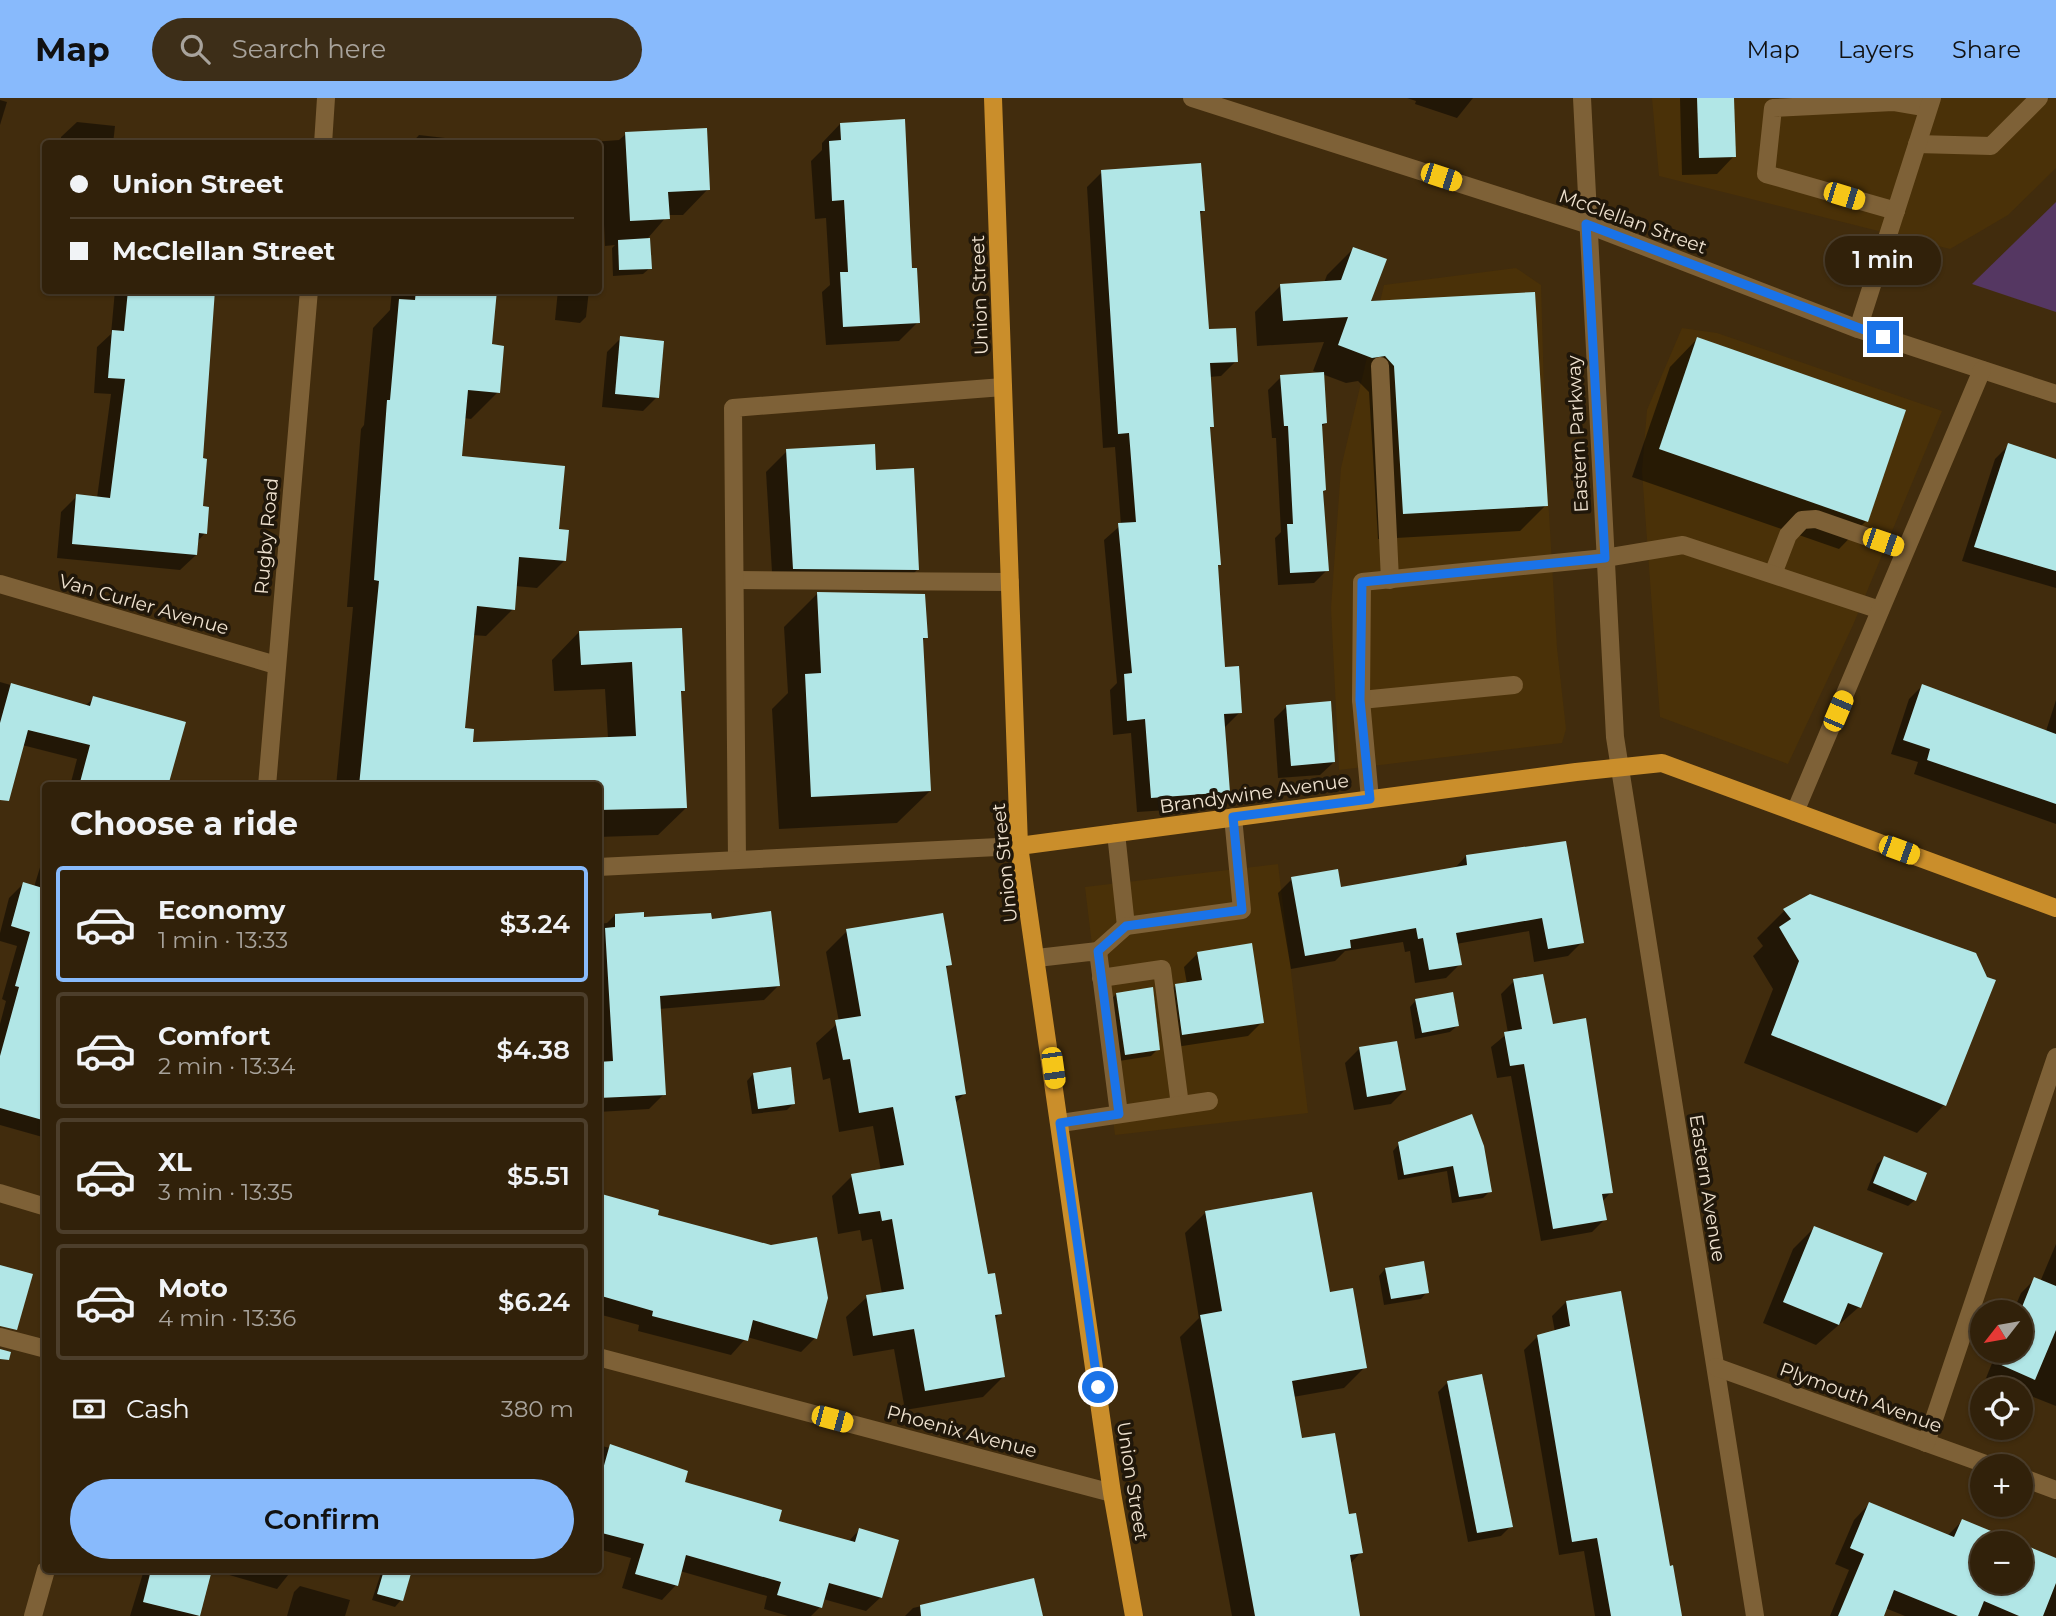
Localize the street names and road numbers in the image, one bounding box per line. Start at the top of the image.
street label: McClellan Street [1556,184,1710,259]
street label: Union Street [966,234,993,355]
street label: Eastern Parkway [1562,354,1593,513]
street label: Rugby Road [250,477,283,595]
street label: Van Curler Avenue [56,569,231,640]
street label: Brandywine Avenue [1158,769,1350,818]
street label: Union Street [987,802,1022,924]
street label: Eastern Avenue [1685,1113,1731,1263]
street label: Plymouth Avenue [1777,1357,1945,1438]
street label: Phoenix Avenue [884,1400,1040,1463]
street label: Union Street [1112,1420,1153,1543]

